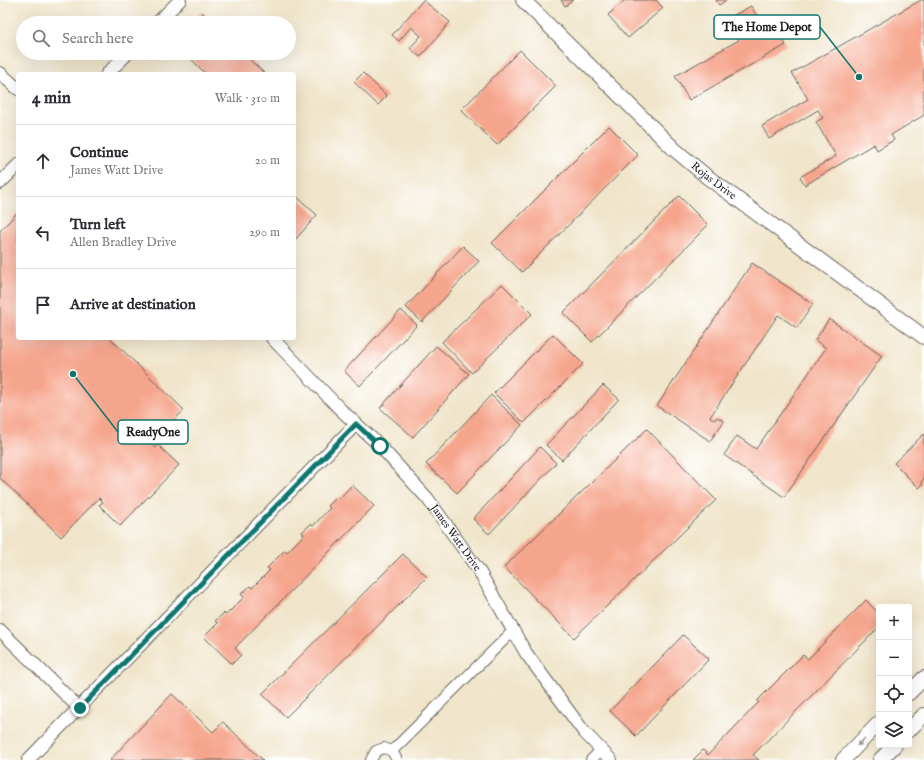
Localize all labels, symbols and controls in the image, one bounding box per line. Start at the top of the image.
callout: The Home Depot [714,15,820,39]
search box [16,16,296,60]
text: The Home Depot [721,20,813,36]
icon: search [30,27,52,49]
text: Search here [62,29,133,48]
text: 4 min [32,88,71,109]
text: Walk · 310 m [215,90,280,107]
text: Continue [70,143,128,162]
icon: ahead [32,150,54,172]
text: 20 m [255,152,280,169]
street label: Rojas Drive [688,159,739,203]
text: James Watt Drive [70,162,163,179]
text: Turn left [70,215,126,234]
icon: left [32,222,54,244]
text: 290 m [249,224,280,241]
text: Allen Bradley Drive [70,234,176,251]
icon: arrive [32,294,54,316]
text: Arrive at destination [70,295,196,314]
callout: ReadyOne [118,420,188,444]
text: ReadyOne [126,425,180,441]
route start [371,437,389,455]
street label: James Watt Drive [426,500,484,574]
map controls [876,604,912,748]
button: + [876,604,912,640]
button: − [876,640,912,676]
button: locate [876,676,912,712]
route end [71,699,89,717]
button: layers [876,712,912,748]
one-way arrow [856,737,866,747]

